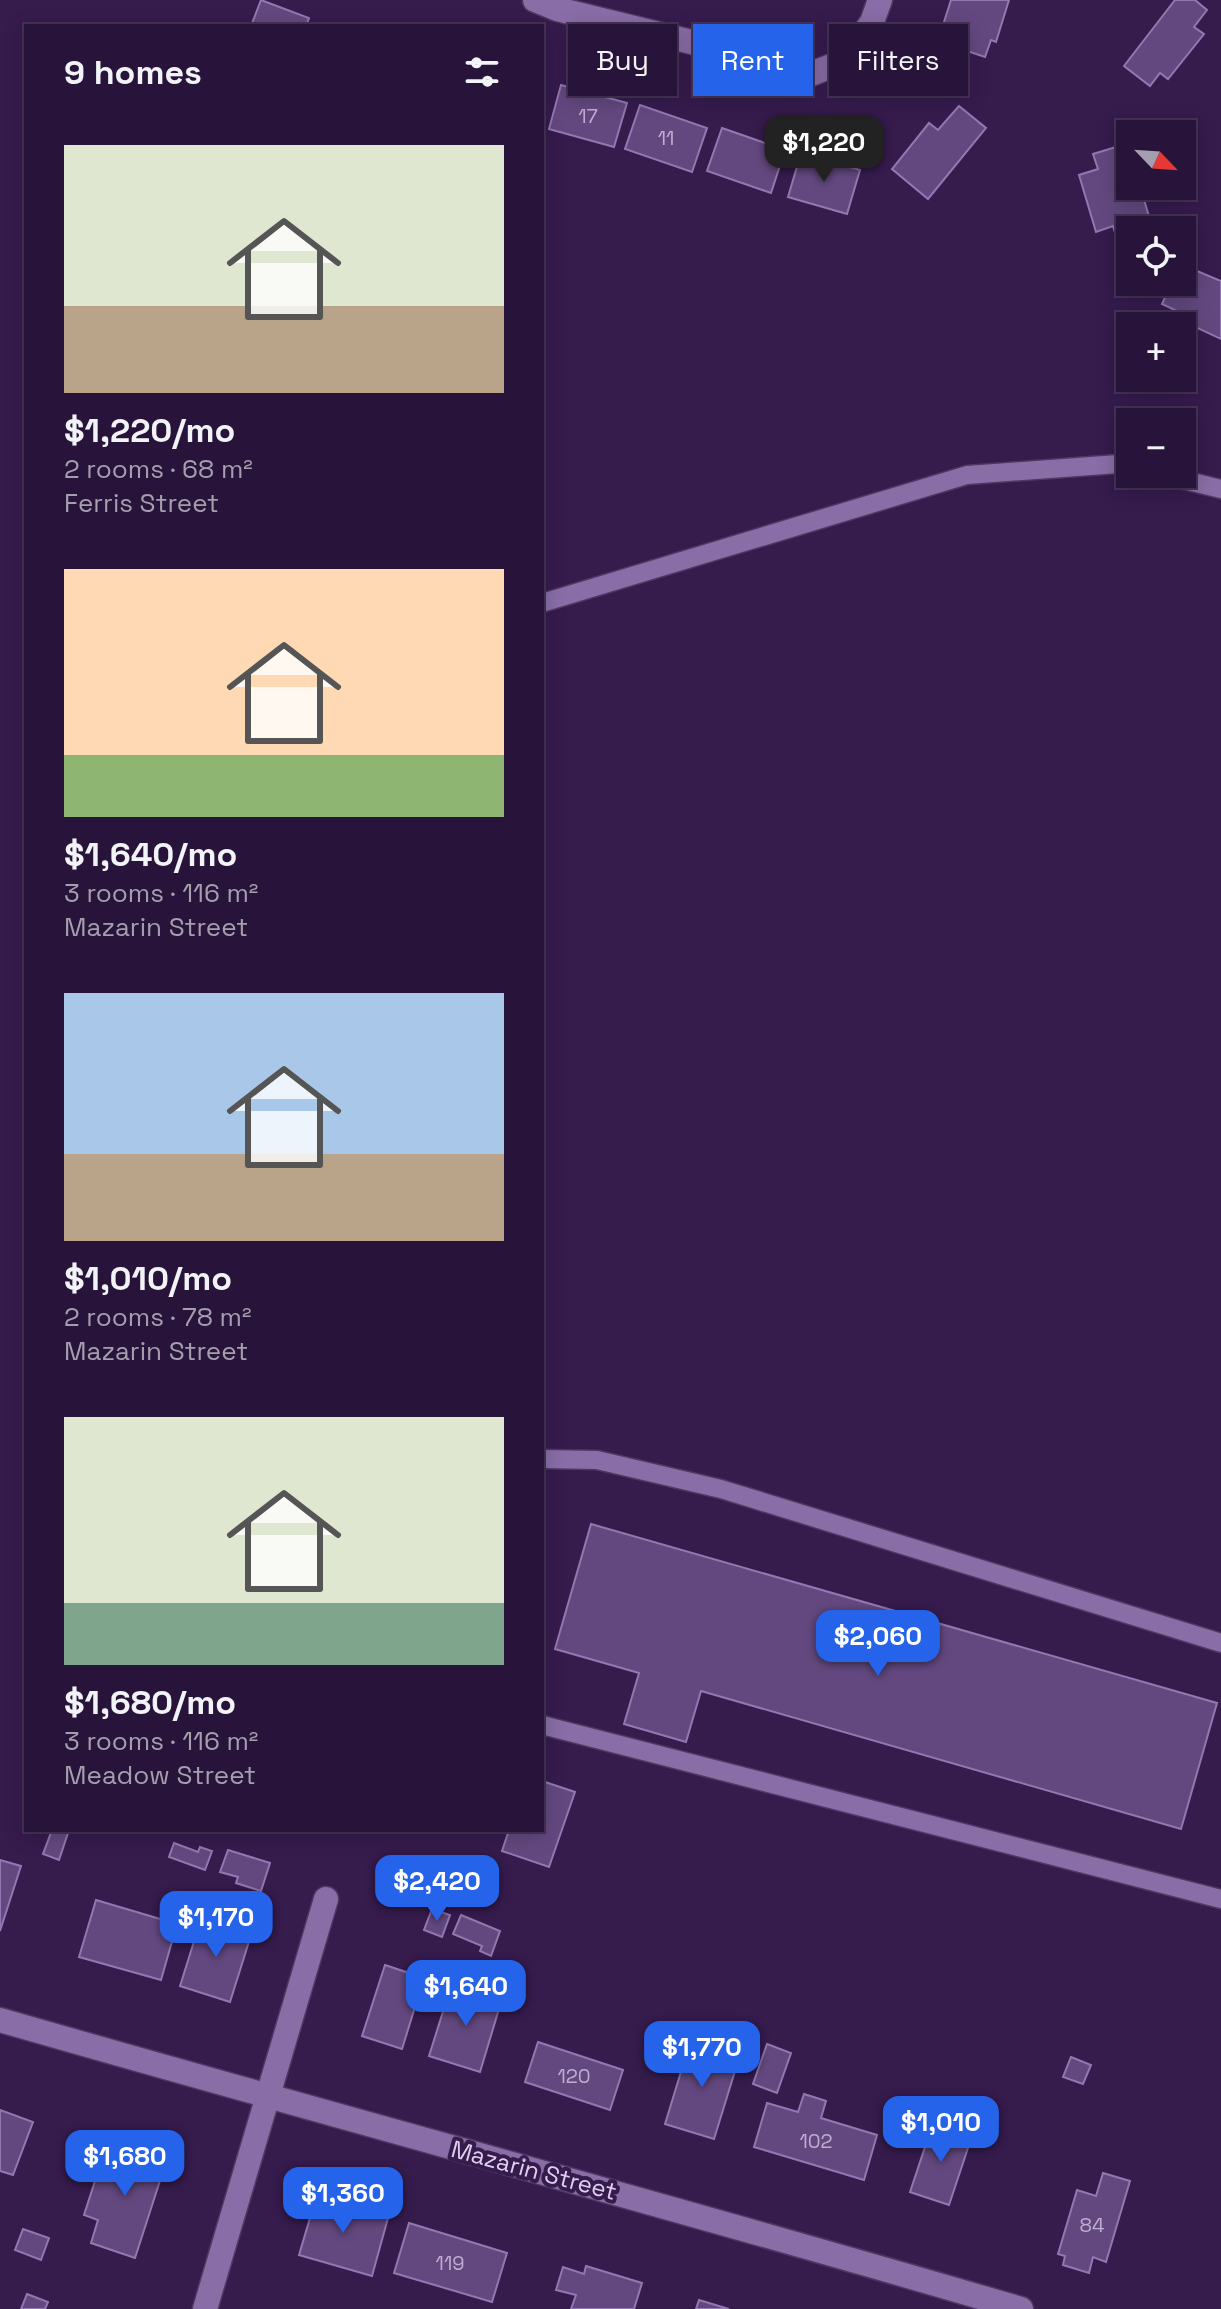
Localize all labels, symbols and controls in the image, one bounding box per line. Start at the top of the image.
chip: Buy [568,24,677,96]
chip: Rent [693,24,813,96]
chip: Filters [829,24,968,96]
icon: filters [460,50,504,94]
text: 9 homes [64,51,202,94]
house number: 17 [578,103,598,129]
pin: $1,220 [759,116,889,184]
north arrow [1116,120,1196,200]
map controls [1116,120,1196,488]
house number: 11 [658,125,674,151]
text: $1,220 [783,125,865,159]
icon: home [212,197,356,341]
button: locate [1116,216,1196,296]
button: + [1116,312,1196,392]
button: − [1116,408,1196,488]
text: $1,220/mo [64,409,235,452]
text: 2 rooms · 68 m² [64,452,253,486]
text: Ferris Street [64,486,219,520]
icon: home [212,621,356,765]
text: $1,640/mo [64,833,237,876]
text: 3 rooms · 116 m² [64,876,258,910]
text: Mazarin Street [64,910,248,944]
icon: home [212,1045,356,1189]
text: $1,010/mo [64,1257,232,1300]
text: 2 rooms · 78 m² [64,1300,251,1334]
text: Mazarin Street [64,1334,248,1368]
icon: home [212,1469,356,1613]
pin: $2,060 [813,1610,943,1678]
text: $2,060 [834,1619,922,1653]
text: $1,680/mo [64,1681,236,1724]
text: 3 rooms · 116 m² [64,1724,258,1758]
text: Meadow Street [64,1758,256,1792]
pin: $2,420 [372,1855,502,1923]
text: $2,420 [393,1864,481,1898]
pin: $1,170 [151,1891,281,1959]
text: $1,170 [178,1900,254,1934]
pin: $1,640 [401,1960,531,2028]
text: $1,640 [424,1969,508,2003]
pin: $1,770 [637,2021,767,2089]
text: $1,770 [662,2030,742,2064]
house number: 120 [557,2063,591,2089]
pin: $1,010 [876,2096,1006,2164]
text: $1,010 [901,2105,981,2139]
house number: 102 [799,2128,833,2154]
pin: $1,680 [60,2130,190,2198]
street label: Mazarin Street [448,2133,620,2207]
text: $1,680 [83,2139,167,2173]
pin: $1,360 [278,2167,408,2235]
text: $1,360 [301,2176,385,2210]
house number: 84 [1080,2212,1104,2238]
house number: 119 [436,2250,464,2276]

